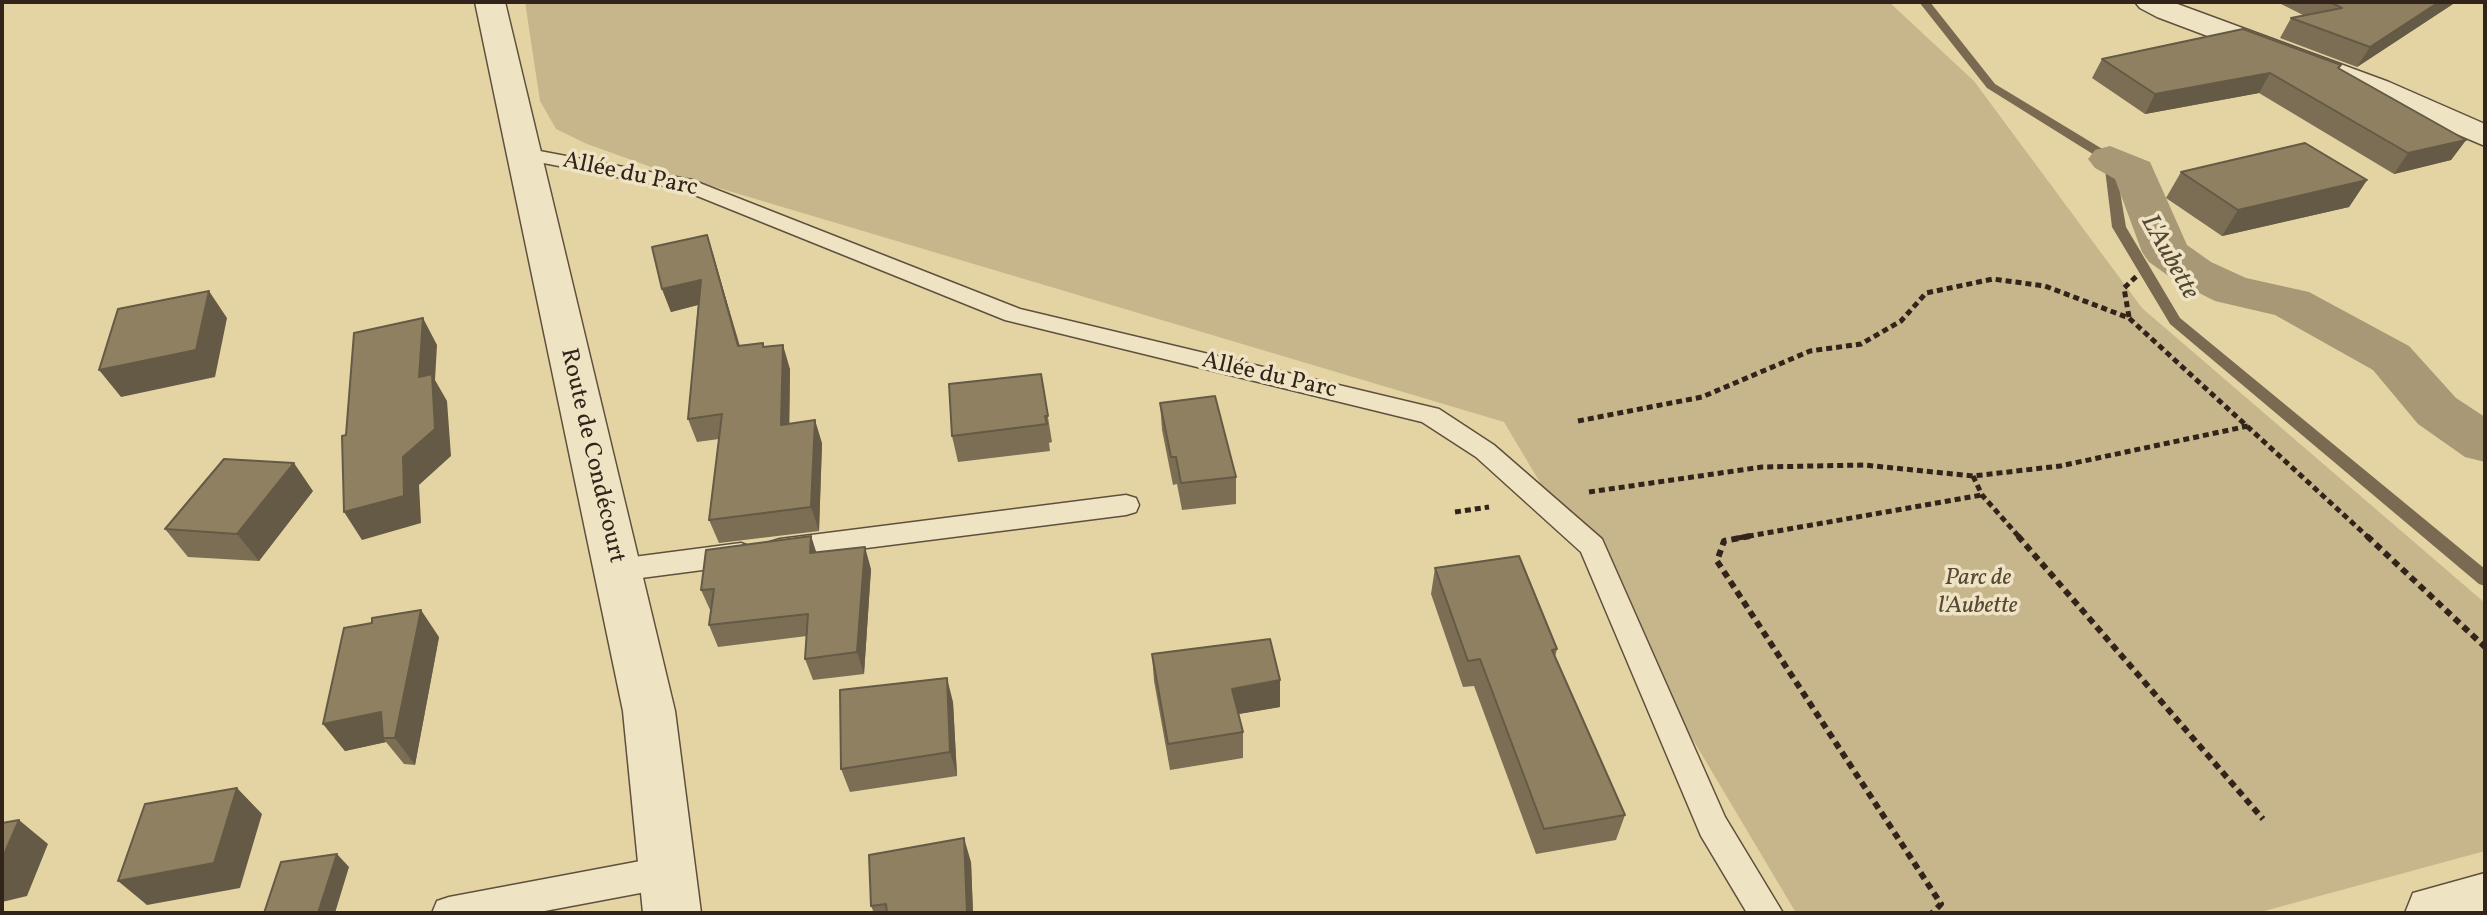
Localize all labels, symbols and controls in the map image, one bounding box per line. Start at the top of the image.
street label: Allée du Parc [560,148,700,204]
water label: L'Aubette [2132,210,2204,306]
street label: Route de Condécourt [552,346,630,566]
street label: Allée du Parc [1199,348,1339,406]
park label: Parc de l'Aubette [1939,566,2017,622]

